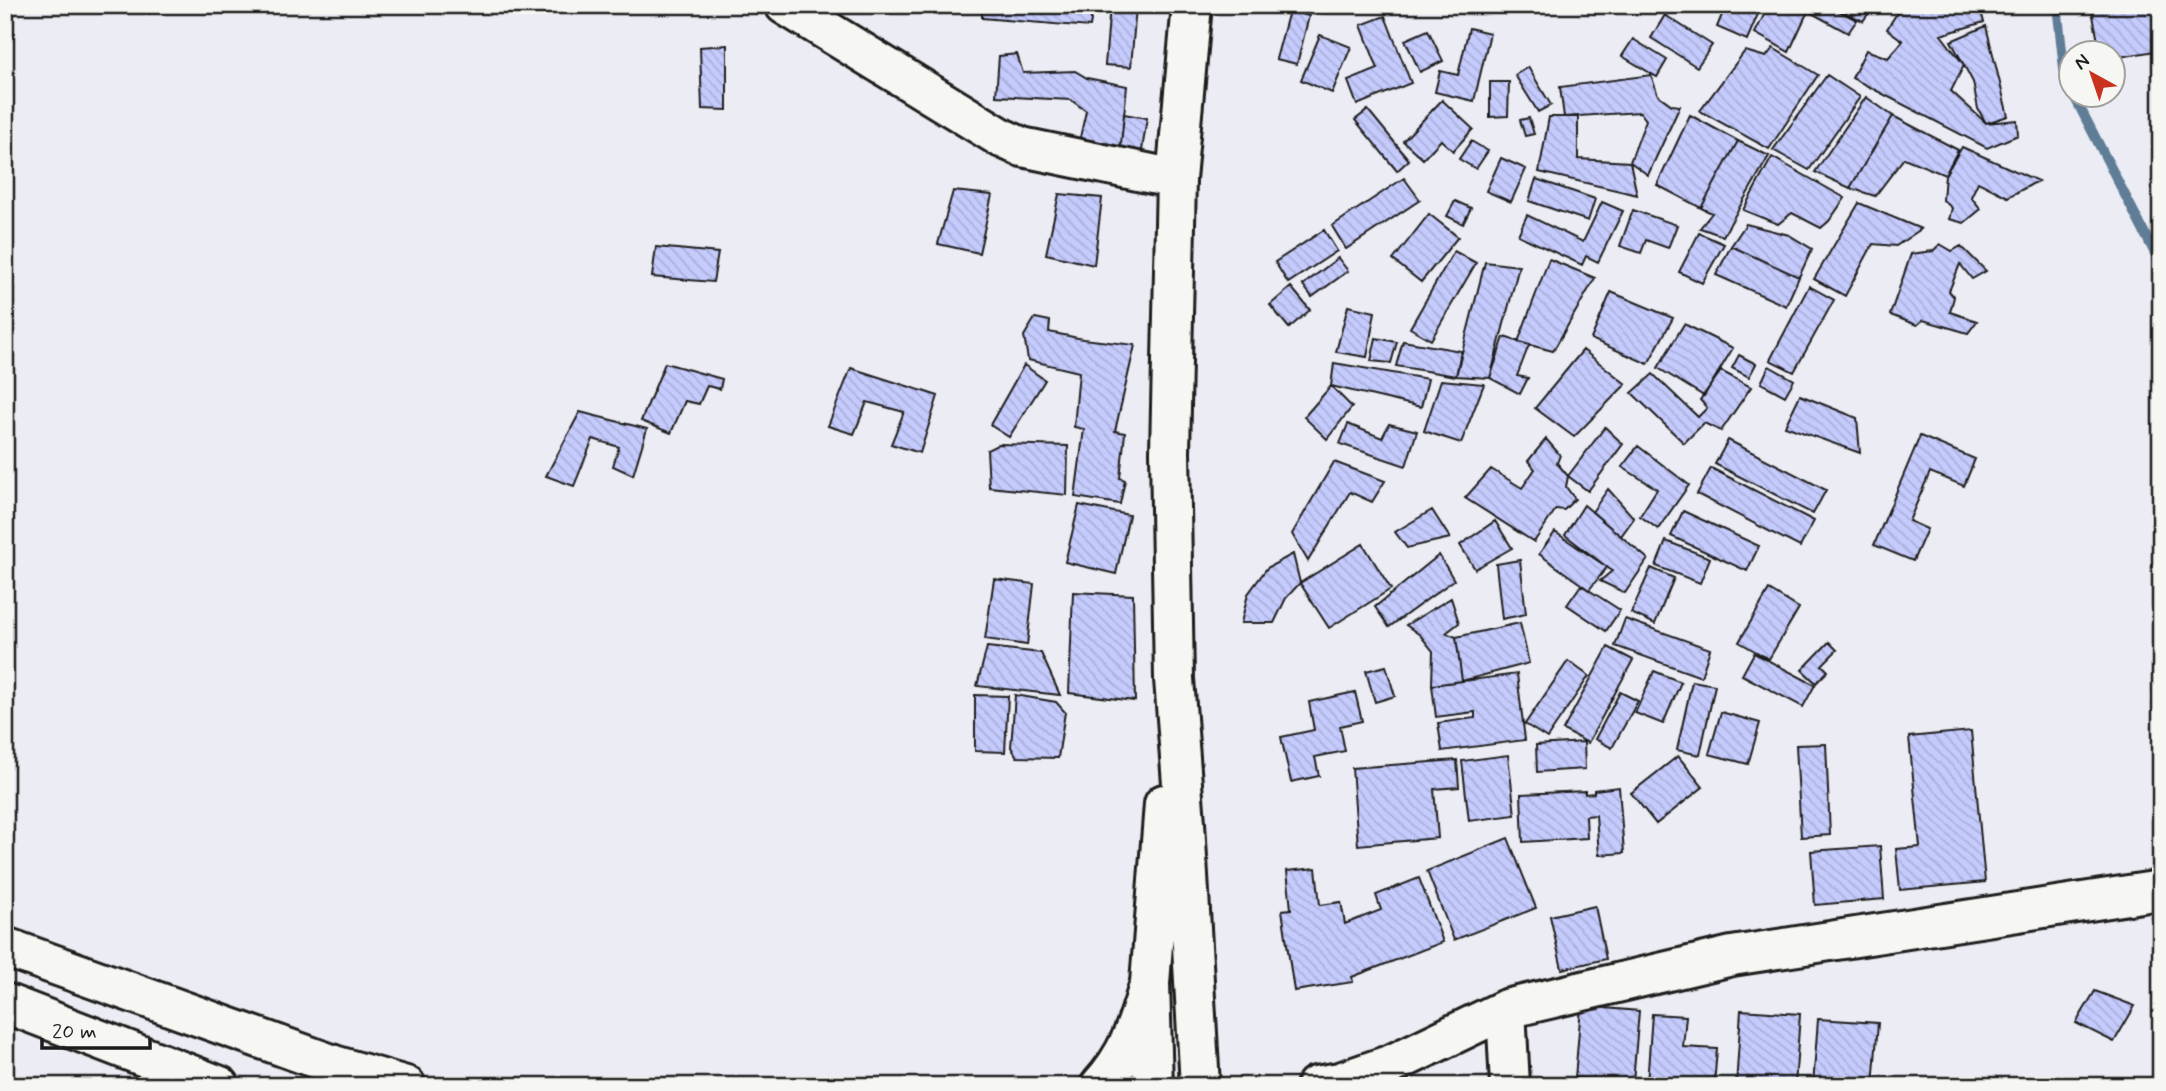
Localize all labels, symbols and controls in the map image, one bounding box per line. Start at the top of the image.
north arrow [2058,38,2128,108]
text: N [2069,48,2095,76]
scale bar [42,1007,150,1051]
text: 20 m [52,1018,97,1046]

